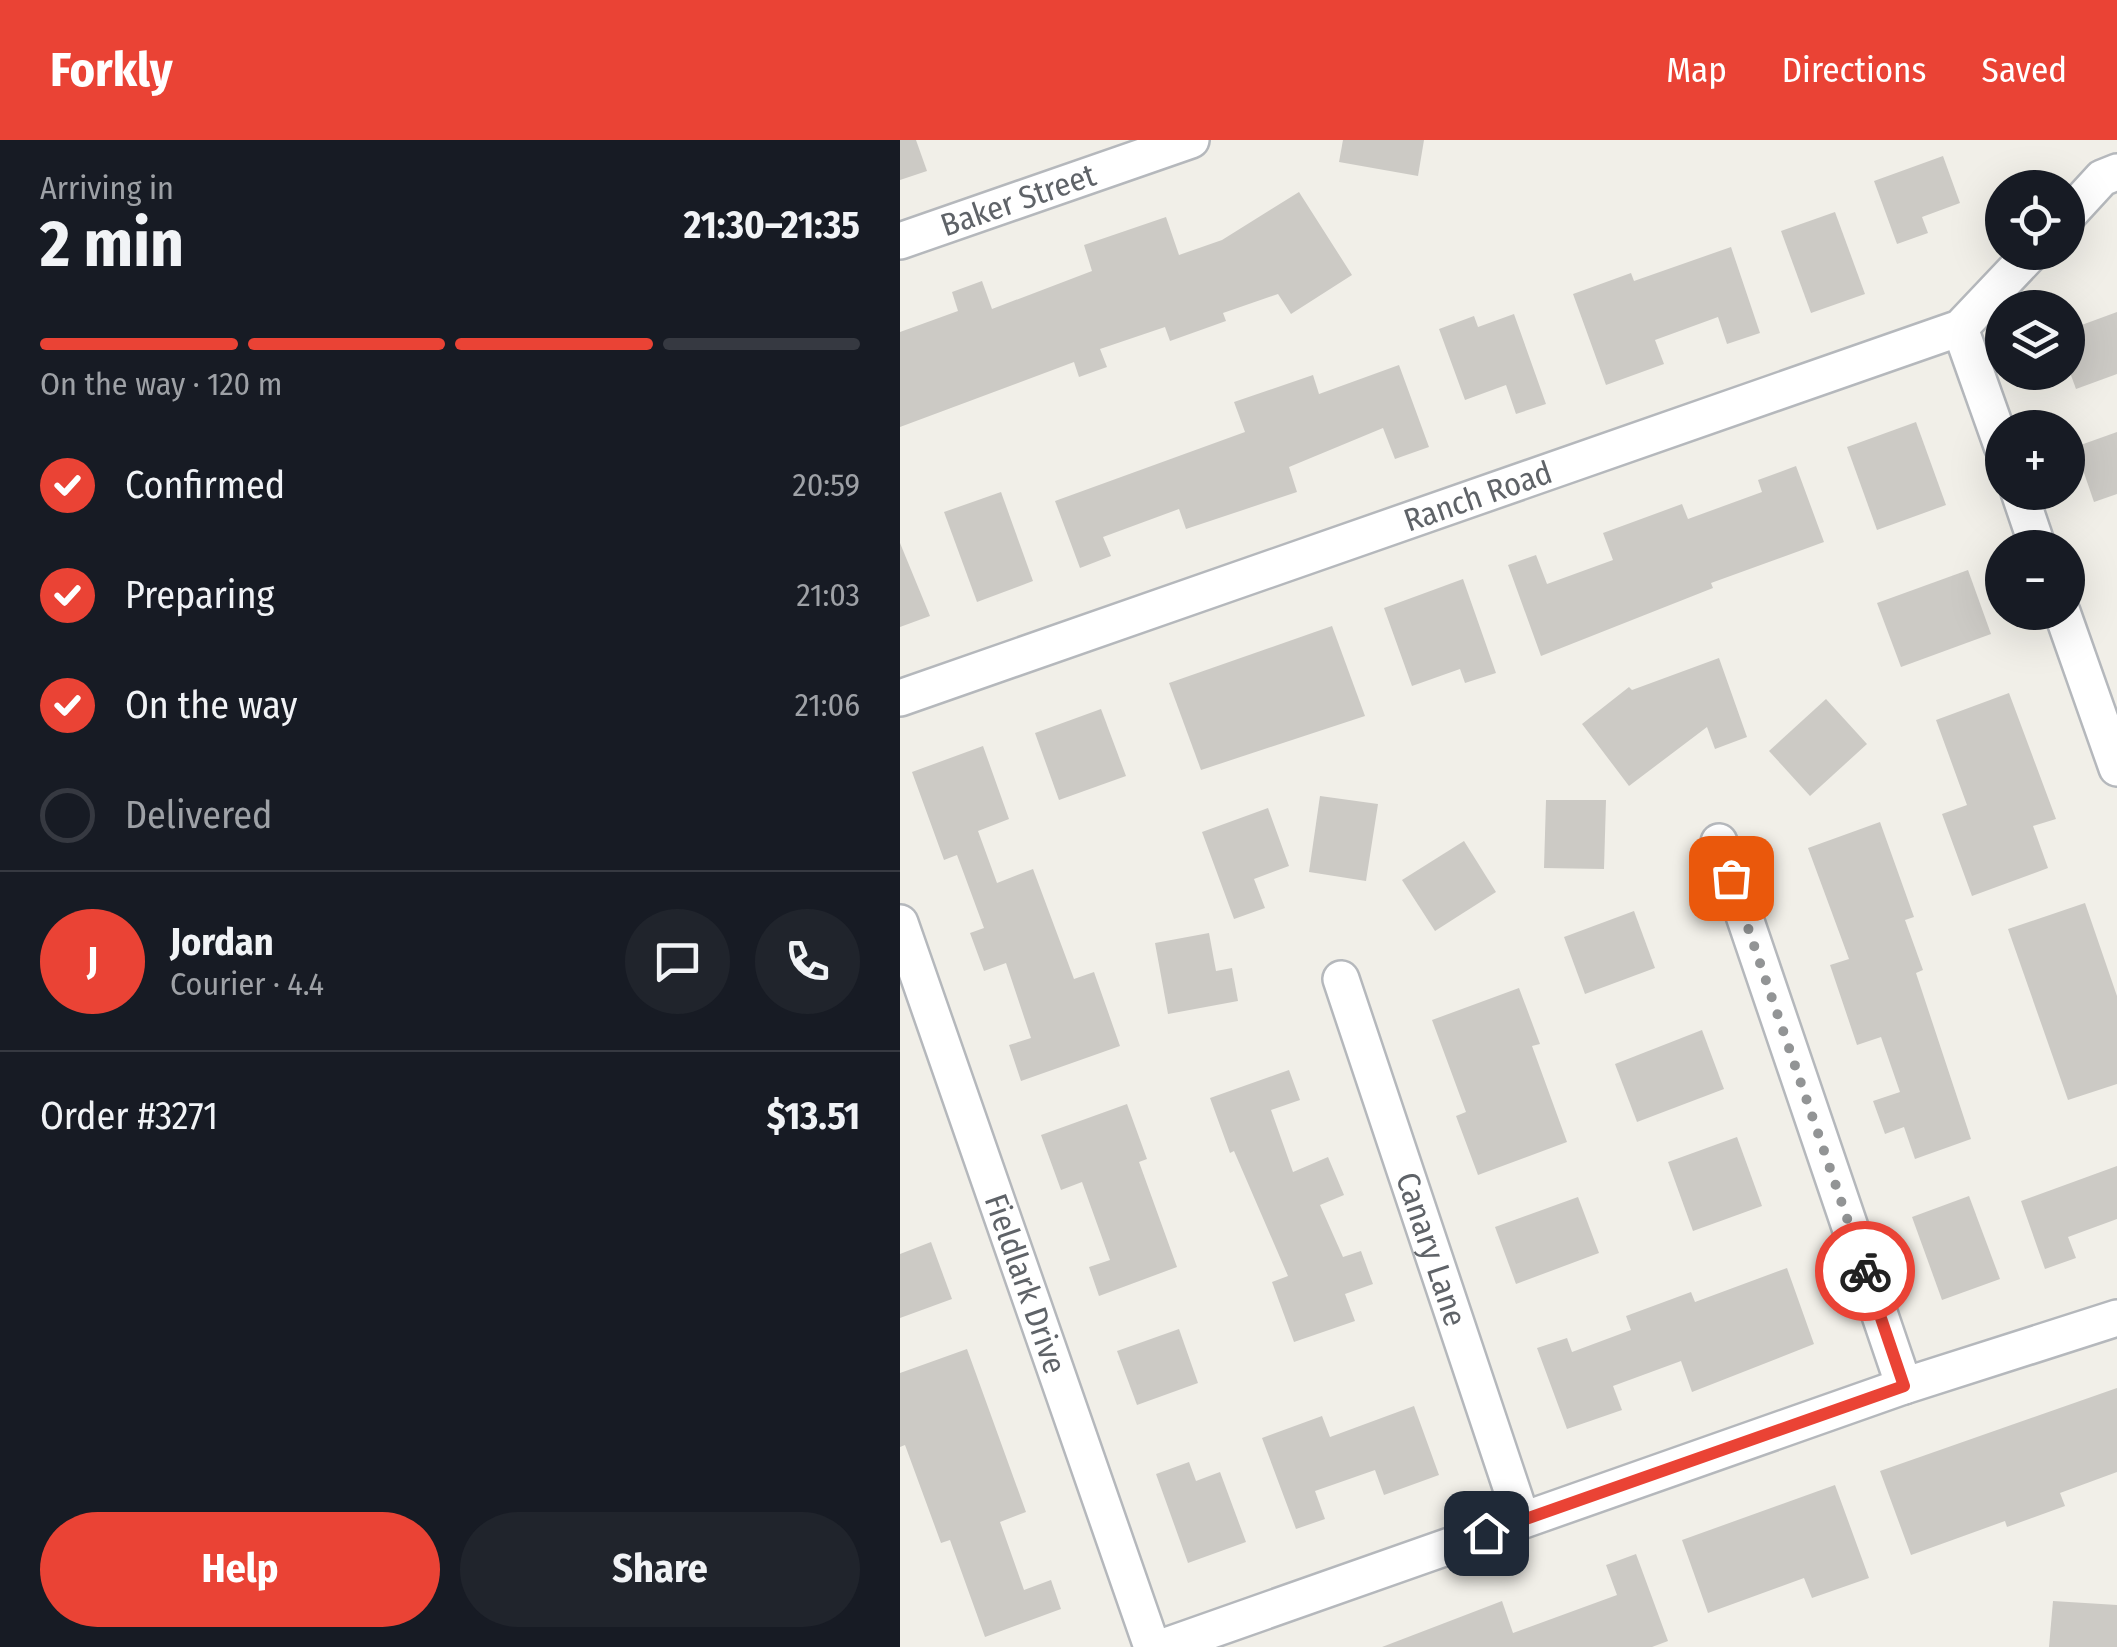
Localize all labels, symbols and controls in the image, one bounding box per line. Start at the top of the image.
text: Forkly [50,41,173,99]
text: Map [1666,49,1727,91]
text: Directions [1782,49,1927,91]
text: Saved [1982,49,2067,91]
street label: Baker Street [936,155,1101,244]
text: Arriving in [40,169,174,207]
map controls [1985,170,2085,630]
button: locate [1985,170,2085,270]
text: 21:30–21:35 [684,202,860,248]
text: 2 min [40,205,184,283]
button: layers [1985,290,2085,390]
text: On the way · 120 m [40,365,282,403]
button: + [1985,410,2085,510]
street label: Ranch Road [1399,453,1557,540]
icon: check [40,458,95,513]
text: Confirmed [125,462,285,508]
text: 20:59 [793,466,860,504]
button: − [1985,530,2085,630]
icon: check [40,568,95,623]
text: Preparing [125,572,274,618]
text: 21:03 [797,576,860,614]
icon: check [40,678,95,733]
text: On the way [125,682,297,728]
text: 21:06 [795,686,860,724]
text: Delivered [125,792,272,838]
pin [1689,836,1774,921]
icon: bag [1704,851,1759,906]
button: chat [625,909,730,1014]
button: phone [755,909,860,1014]
text: Jordan [170,919,274,965]
text: J [87,938,98,984]
text: Courier · 4.4 [170,965,324,1003]
text: Order #3271 [40,1093,218,1139]
text: $13.51 [767,1093,860,1139]
street label: Canary Lane [1388,1168,1475,1331]
street label: Fieldlark Drive [977,1189,1074,1379]
courier [1815,1221,1915,1321]
icon: bike [1838,1244,1893,1299]
pin [1444,1491,1529,1576]
icon: home [1459,1506,1514,1561]
button: Help [40,1512,440,1627]
button: Share [460,1512,860,1627]

